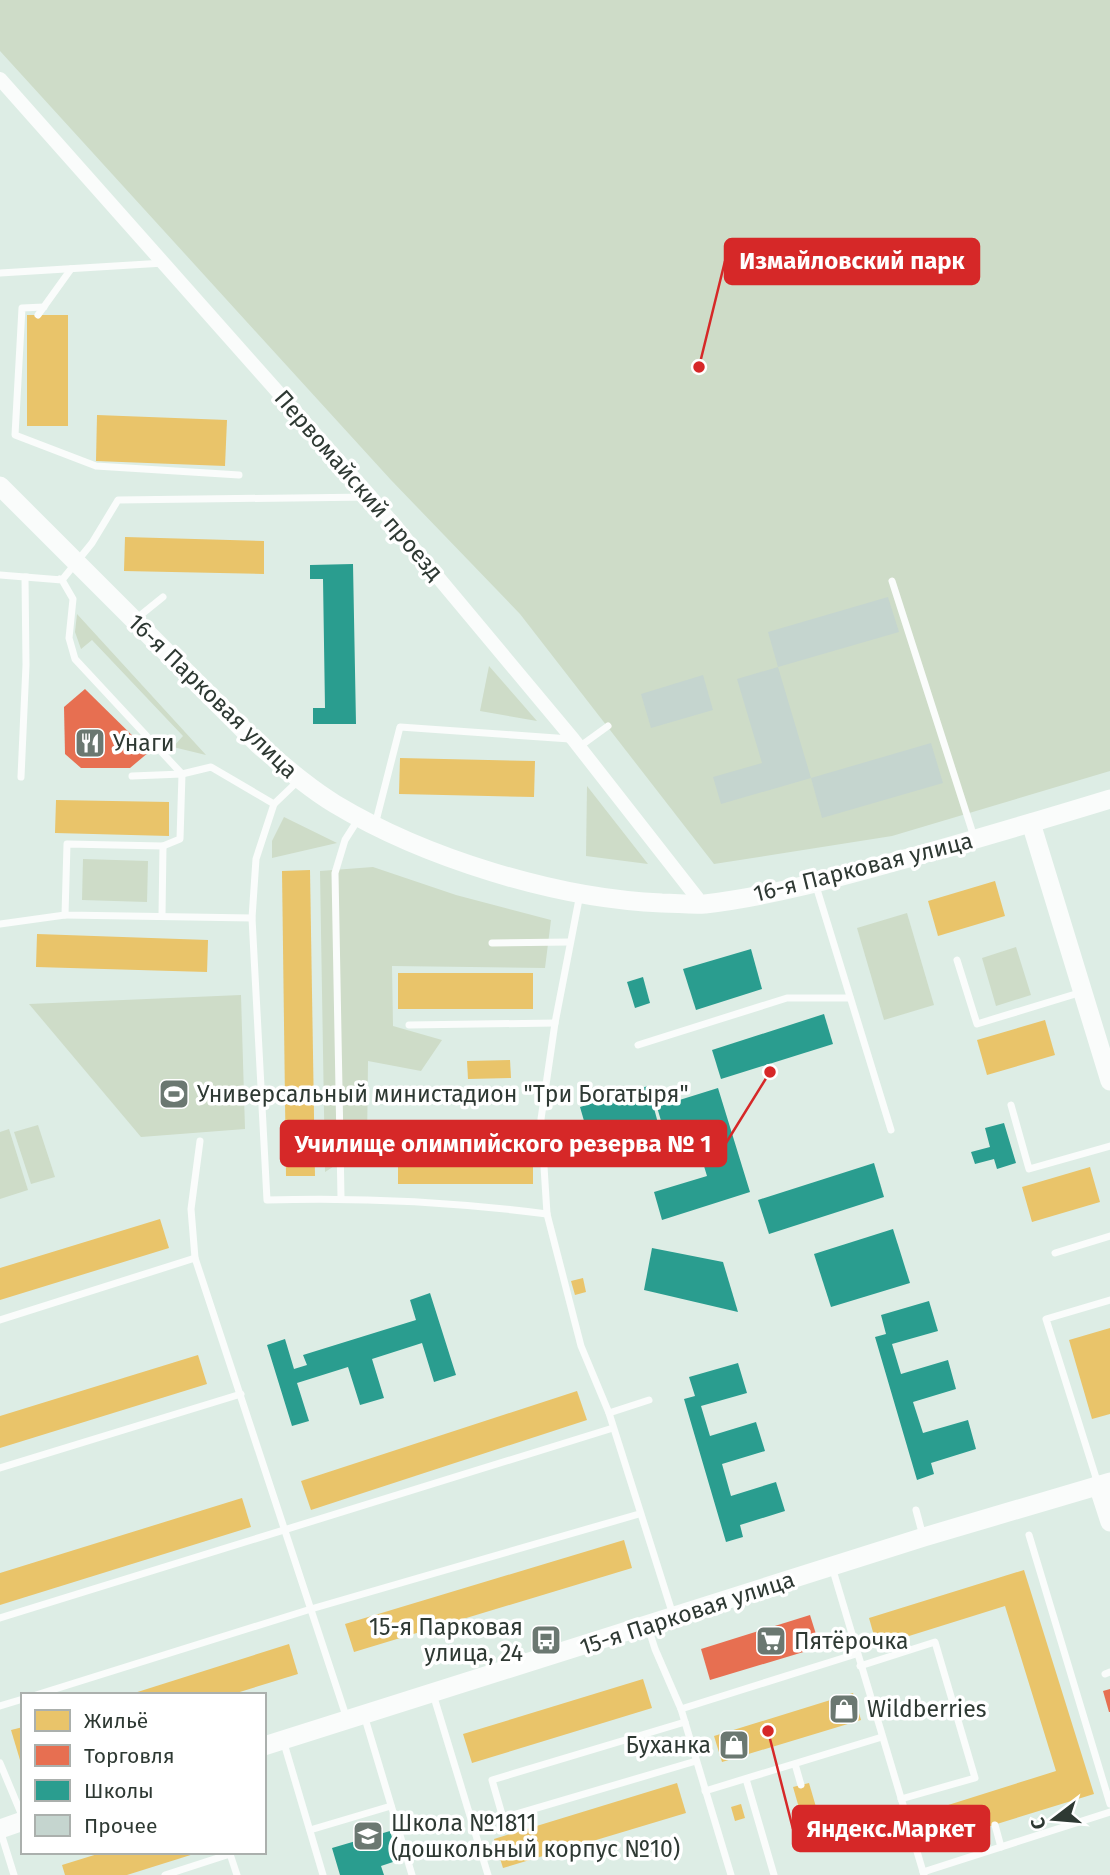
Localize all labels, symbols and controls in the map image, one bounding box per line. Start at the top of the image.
callout: Измайловский парк [725,239,979,284]
text: Измайловский парк [739,247,966,275]
street label: Первомайский проезд [269,384,449,586]
street label: 16-я Парковая улица [122,608,304,784]
restaurant icon: Унаги [73,726,107,760]
place label: Унаги [113,729,175,757]
street label: 16-я Парковая улица [751,826,975,908]
sports icon: Универсальный министадион "Три Богатыря" [157,1077,191,1111]
place label: Универсальный министадион "Три Богатыря" [197,1080,689,1108]
callout: Училище олимпийского резерва № 1 [281,1121,726,1166]
text: Училище олимпийского резерва № 1 [294,1130,711,1158]
street label: 15-я Парковая улица [576,1565,798,1661]
place label: 15-я Парковая улица, 24 [369,1613,523,1667]
bus stop icon: 15-я Парковая улица, 24 [529,1623,563,1657]
supermarket icon: Пятёрочка [754,1624,788,1658]
place label: Пятёрочка [794,1627,908,1655]
shop icon: Wildberries [827,1692,861,1726]
legend [21,1693,266,1854]
place label: Wildberries [867,1695,987,1723]
text: Жильё [84,1708,148,1734]
shop icon: Буханка [717,1728,751,1762]
place label: Буханка [625,1731,711,1759]
text: Торговля [84,1743,175,1769]
text: Школы [84,1778,154,1804]
north arrow [1019,1784,1089,1854]
callout: Яндекс.Маркет [793,1806,989,1851]
place label: Школа №1811 (дошкольный корпус №10) [391,1809,680,1863]
text: Прочее [84,1813,157,1839]
text: Яндекс.Маркет [807,1815,976,1843]
text: С [1026,1815,1051,1832]
school or university icon: Школа №1811 (дошкольный корпус №10) [351,1819,385,1853]

